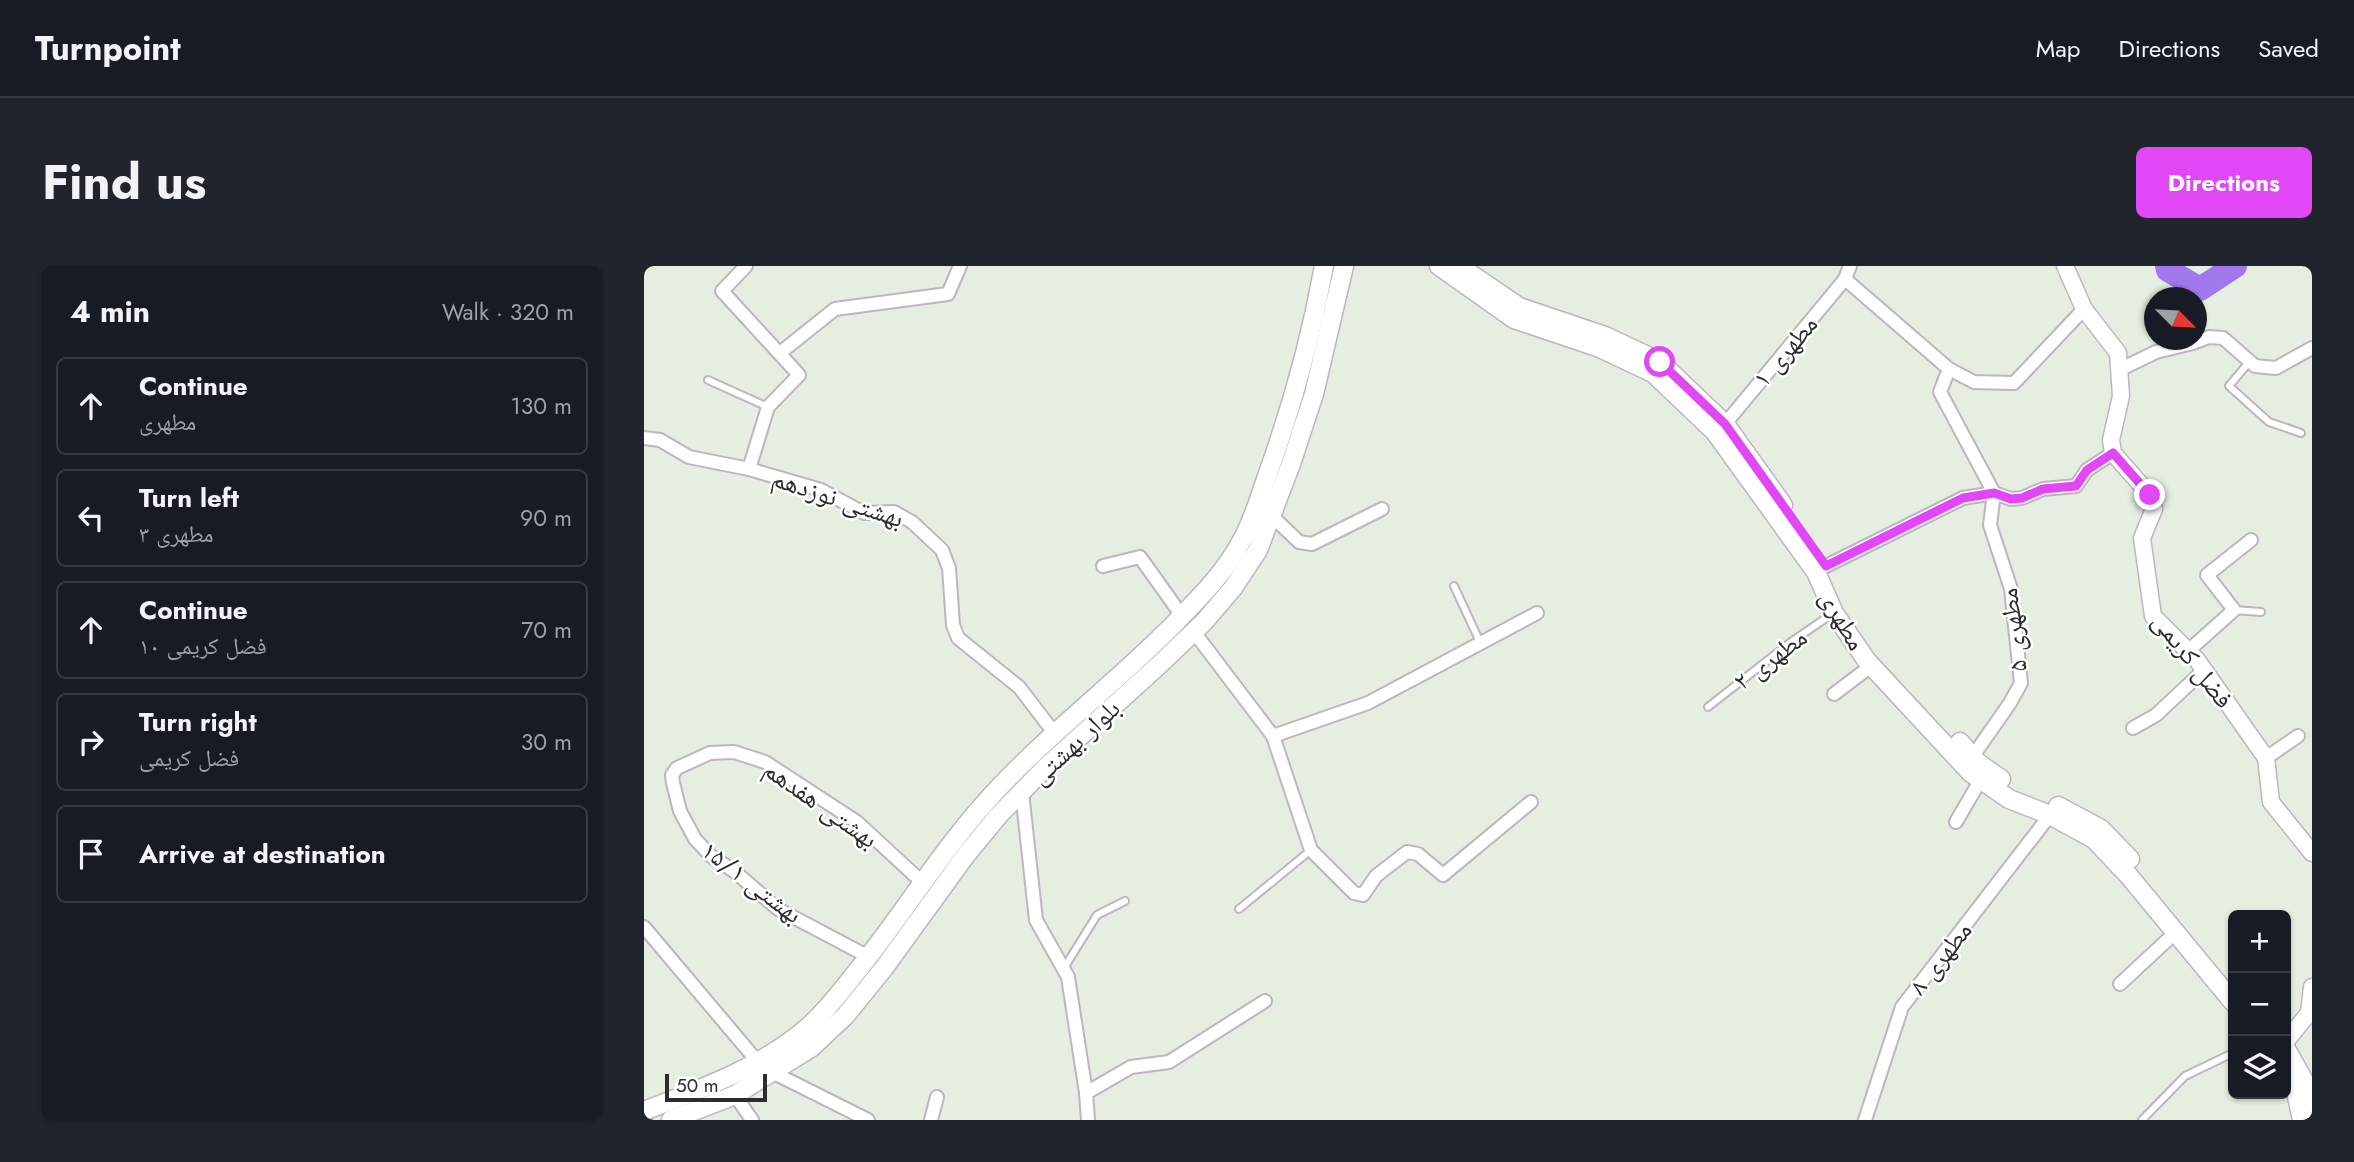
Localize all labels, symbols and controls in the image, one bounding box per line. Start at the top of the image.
text: Turnpoint [35,25,181,72]
text: Map [2036,31,2081,66]
text: Directions [2119,31,2220,66]
text: Saved [2258,31,2319,66]
text: Find us [42,147,206,217]
button: Directions [2136,147,2312,218]
north arrow [2144,287,2207,350]
text: 4 min [70,290,150,333]
text: Walk · 320 m [442,295,574,329]
street label: مطهری ۱ [1743,307,1827,395]
route start [1644,346,1675,377]
text: Continue [139,367,248,405]
icon: ahead [72,387,110,425]
text: 130 m [510,389,572,423]
text: مطهری [139,405,196,439]
street label: بهشتی نوزدهم [767,459,909,537]
text: Turn left [139,479,239,517]
route end [2134,479,2165,510]
icon: left [72,499,110,537]
text: 90 m [520,501,572,535]
text: مطهری ۳ [139,517,213,551]
street label: مطهری [1810,582,1876,658]
street label: مطهری ۵ [1989,586,2037,674]
text: Continue [139,591,248,629]
street label: فضل کریمی [2143,604,2243,716]
icon: ahead [72,611,110,649]
text: 70 m [521,613,572,647]
street label: مطهری ۲ [1725,618,1815,700]
text: فضل کریمی ۱۰ [139,629,267,663]
street label: بلوار بهشتی [1021,690,1129,794]
text: Turn right [139,703,257,741]
icon: right [72,723,110,761]
text: 30 m [521,725,572,759]
text: فضل کریمی [139,741,239,775]
street label: بهشتی هفدهم [756,751,886,857]
street label: ۱۵/۱ بهشتی [694,831,810,933]
icon: arrive [72,835,110,873]
text: Arrive at destination [139,835,386,873]
map controls [2228,910,2291,1099]
button: + [2228,910,2291,973]
street label: مطهری ۸ [1899,913,1981,1003]
button: − [2228,973,2291,1036]
button: layers [2228,1036,2291,1099]
scale bar [665,1071,766,1103]
text: 50 m [676,1072,719,1099]

